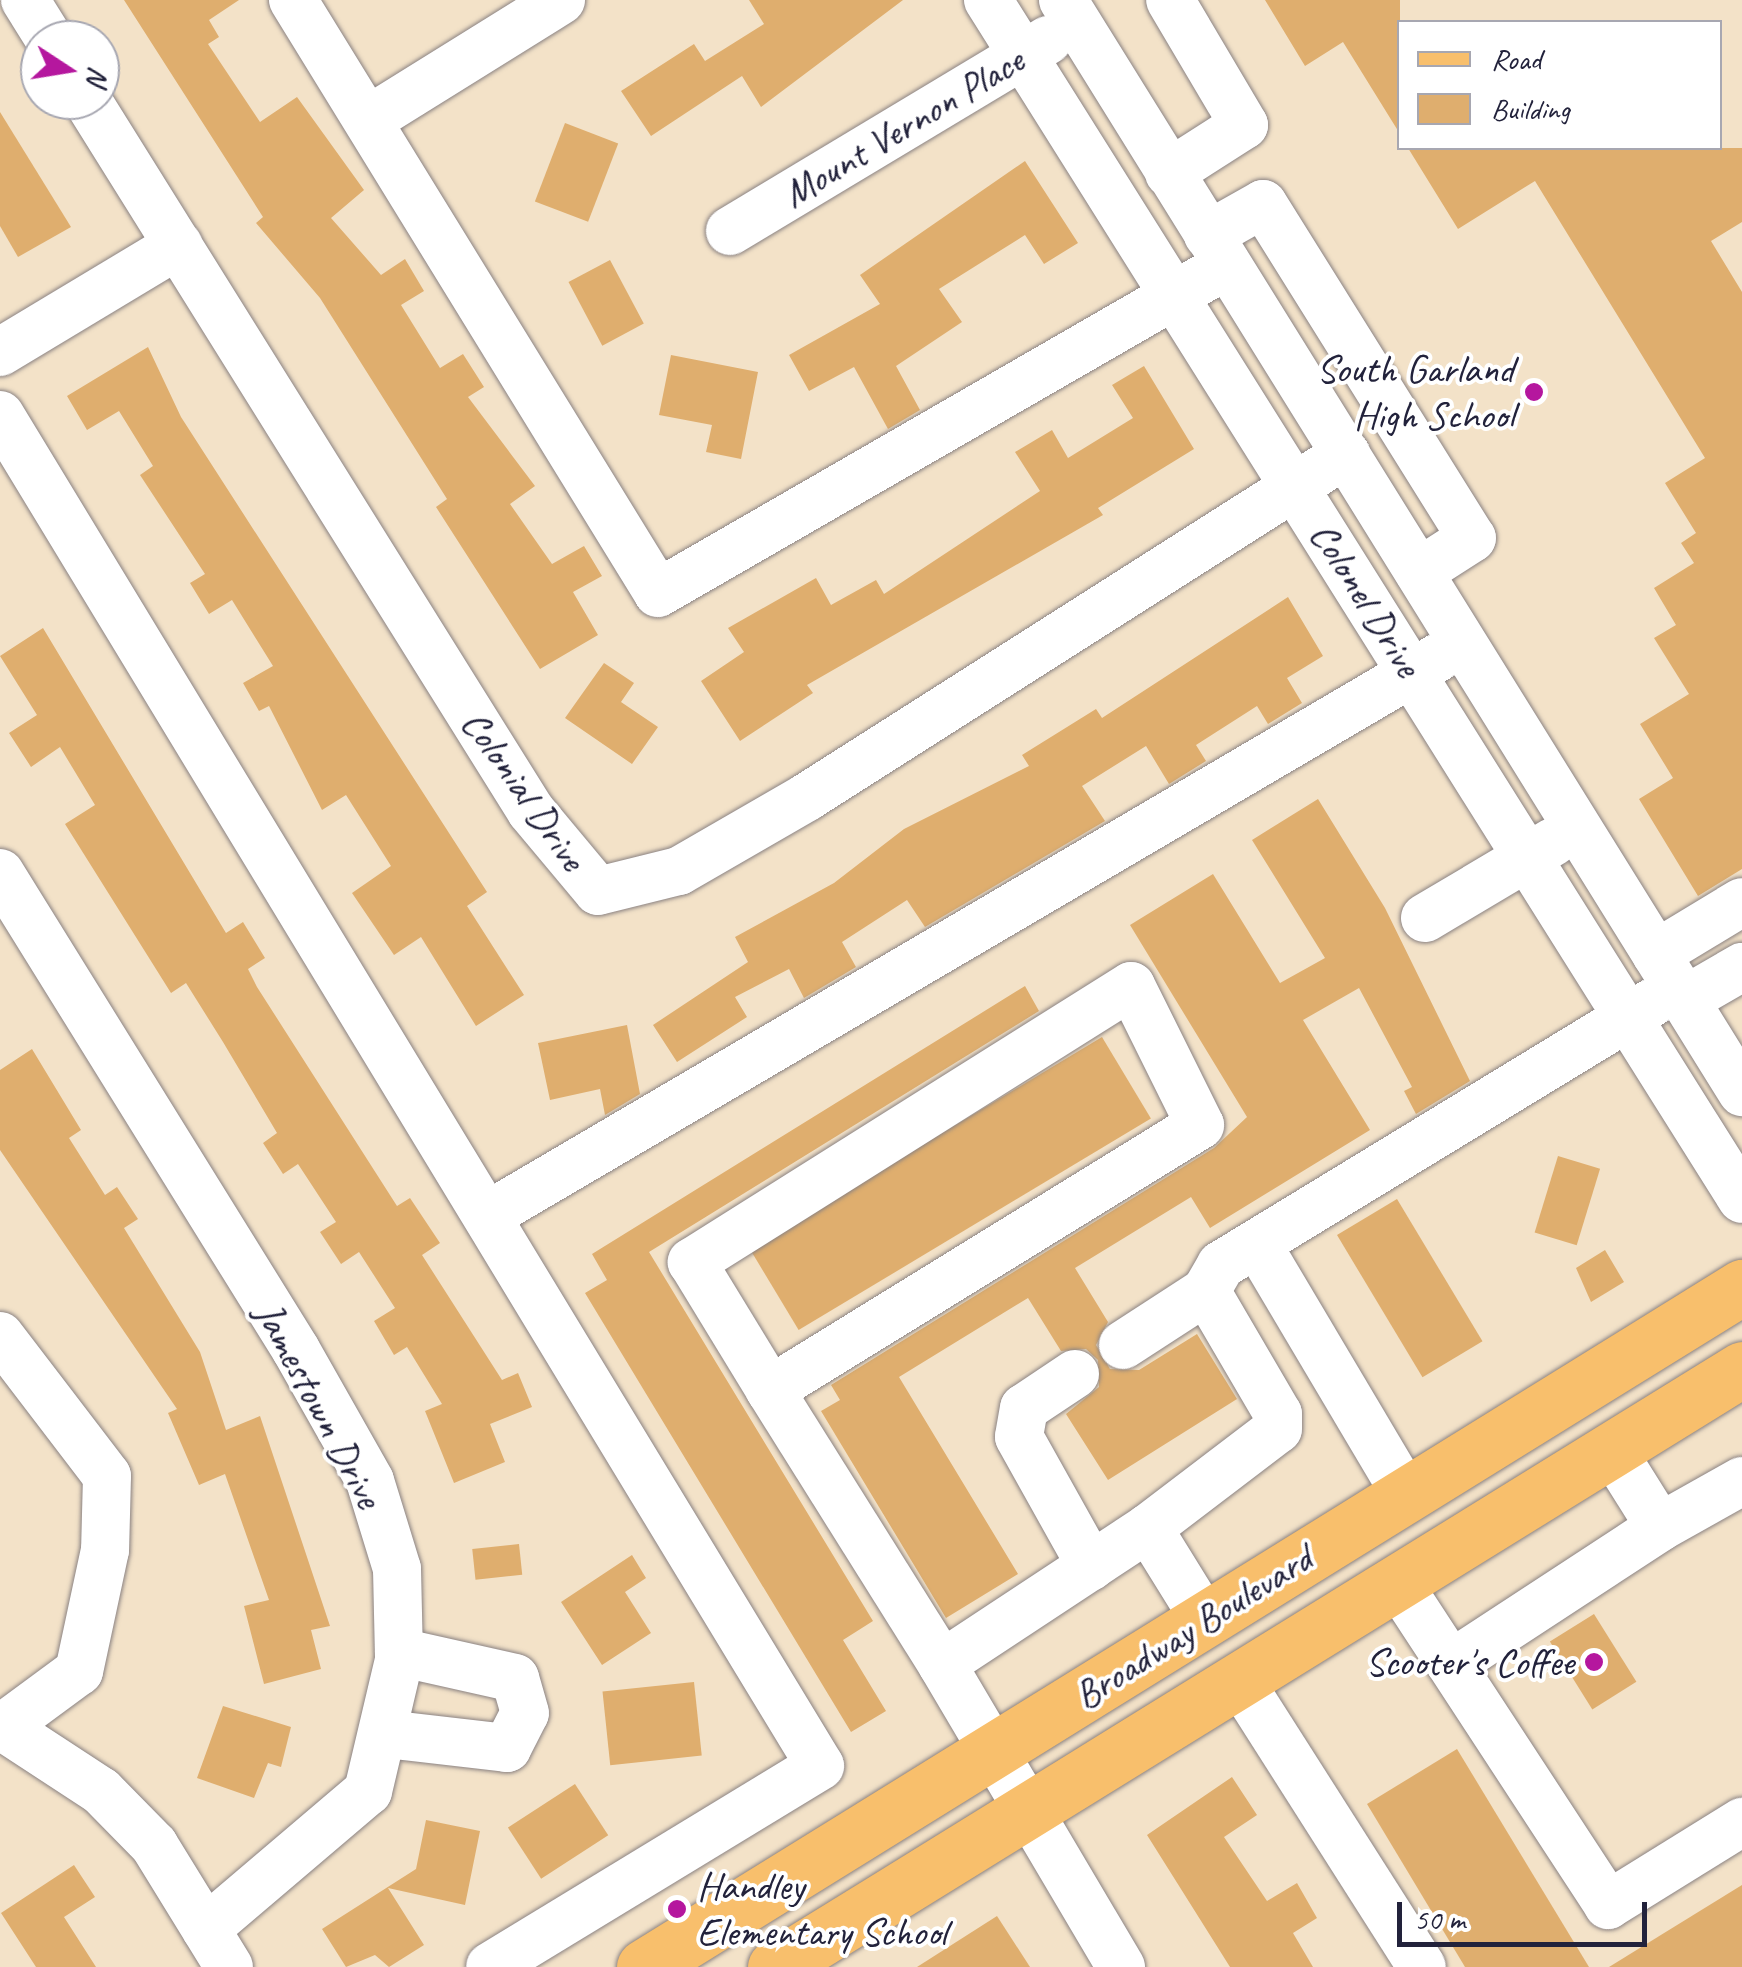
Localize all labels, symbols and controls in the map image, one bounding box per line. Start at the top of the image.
north arrow [20,20,120,120]
legend [1397,20,1722,150]
street label: Mount Vernon Place [773,36,1033,218]
text: Road [1491,40,1541,78]
text: N [79,64,117,88]
text: Building [1491,90,1570,128]
place label: South Garland High School [1317,345,1514,439]
marker: South Garland High School [1523,381,1545,403]
street label: Colonel Drive [1300,513,1432,685]
street label: Colonial Drive [451,700,597,880]
street label: Jamestown Drive [245,1294,393,1516]
street label: Broadway Boulevard [1065,1535,1321,1719]
place label: Scooter's Coffee [1365,1638,1574,1686]
marker: Scooter's Coffee [1583,1651,1605,1673]
place label: Handley Elementary School [697,1862,947,1956]
scale bar [1402,1882,1652,1944]
marker: Handley Elementary School [666,1898,688,1920]
text: 50 m [1414,1900,1465,1938]

